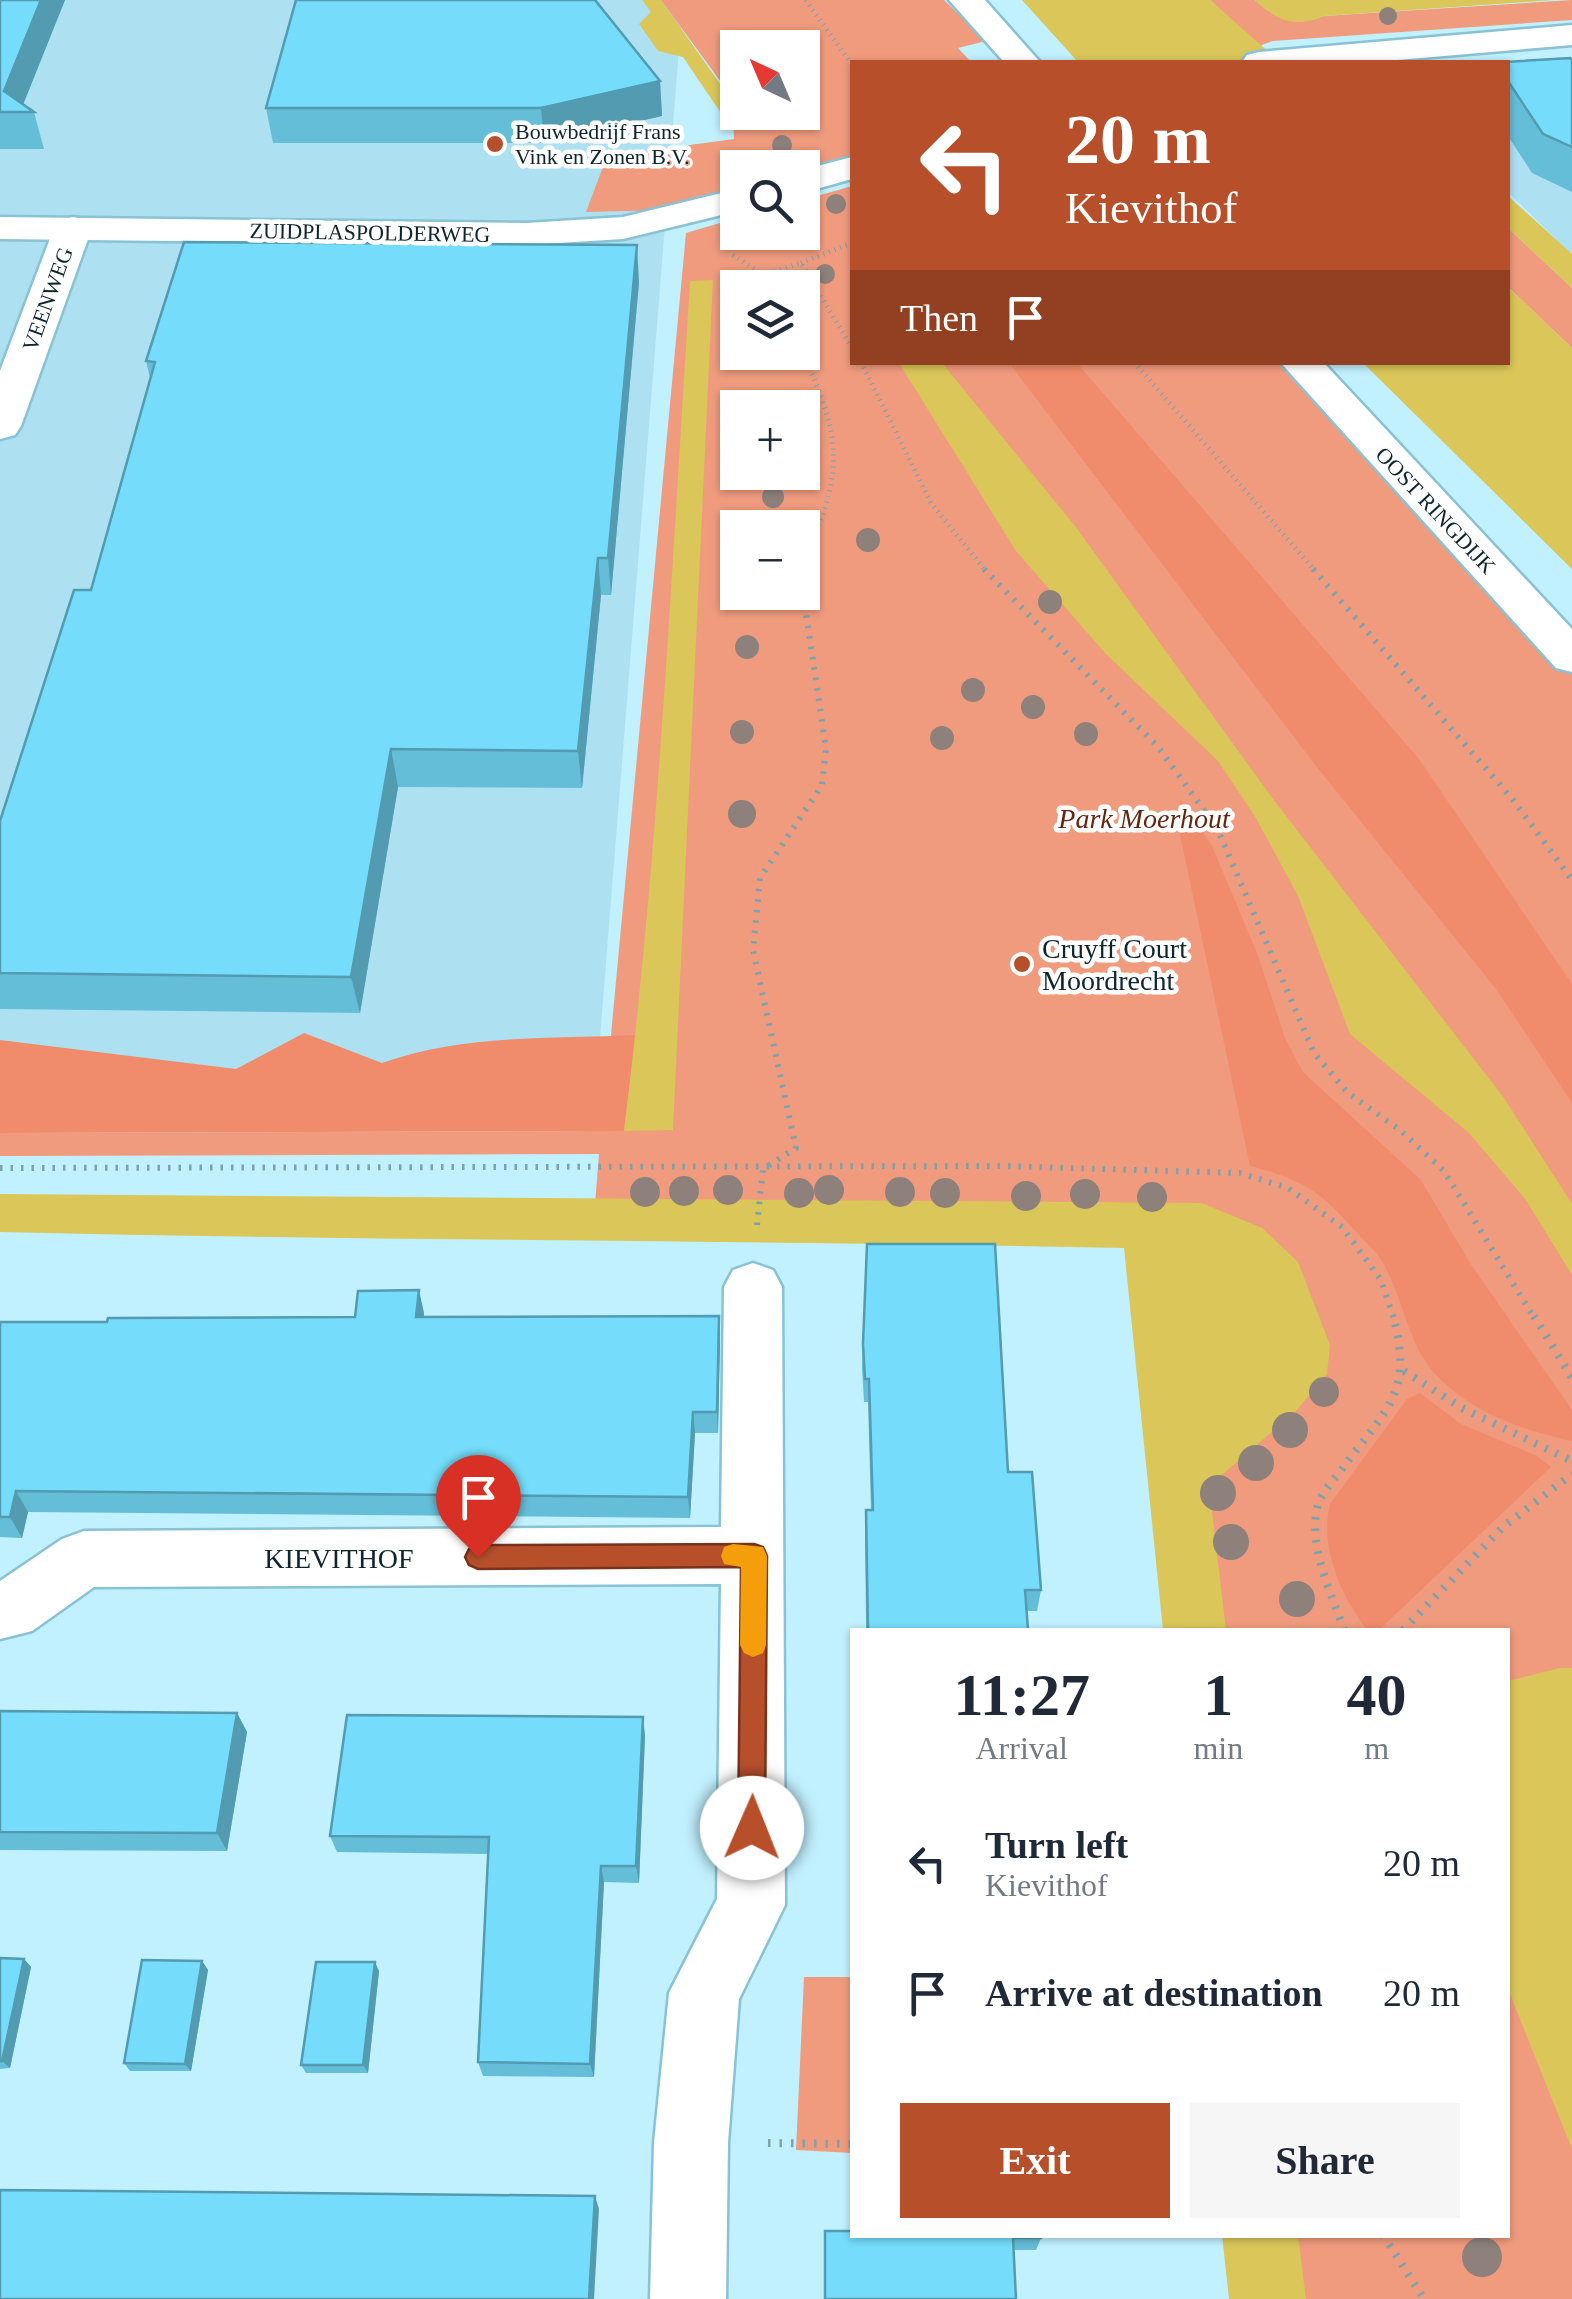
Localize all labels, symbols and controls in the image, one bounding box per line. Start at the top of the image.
north arrow [720,30,820,130]
map controls [720,30,820,610]
icon: left [900,100,1030,230]
text: 20 m [1065,101,1211,178]
place label: Bouwbedrijf Frans Vink en Zonen B.V. [515,119,690,169]
marker: Bouwbedrijf Frans Vink en Zonen B.V. [484,133,506,155]
button: search [720,150,820,250]
text: Kievithof [1065,183,1237,233]
street label: ZUIDPLASPOLDERWEG [249,218,491,247]
street label: VEENWEG [17,244,78,355]
button: layers [720,270,820,370]
icon: arrive [998,290,1053,345]
text: Then [900,297,978,339]
button: + [720,390,820,490]
street label: OOST RINGDIJK [1371,442,1501,579]
button: − [720,510,820,610]
park label: Park Moerhout [1057,803,1231,834]
place label: Cruyff Court Moordrecht [1042,933,1187,996]
marker: Cruyff Court Moordrecht [1011,953,1033,975]
pin [436,1455,521,1558]
icon: arrive [451,1470,506,1525]
street label: KIEVITHOF [264,1543,414,1574]
text: 11:27 [953,1662,1090,1728]
text: 1 [1203,1662,1233,1728]
text: 40 [1347,1662,1407,1728]
text: Arrival [976,1730,1068,1766]
text: min [1193,1730,1243,1766]
text: m [1364,1730,1389,1766]
position arrow [700,1776,804,1880]
text: Turn left [985,1824,1128,1866]
icon: left [900,1836,955,1891]
text: 20 m [1383,1842,1460,1884]
text: Kievithof [985,1867,1108,1903]
icon: arrive [900,1966,955,2021]
text: Arrive at destination [985,1972,1323,2014]
text: 20 m [1383,1972,1460,2014]
button: Exit [900,2103,1170,2218]
button: Share [1190,2103,1460,2218]

